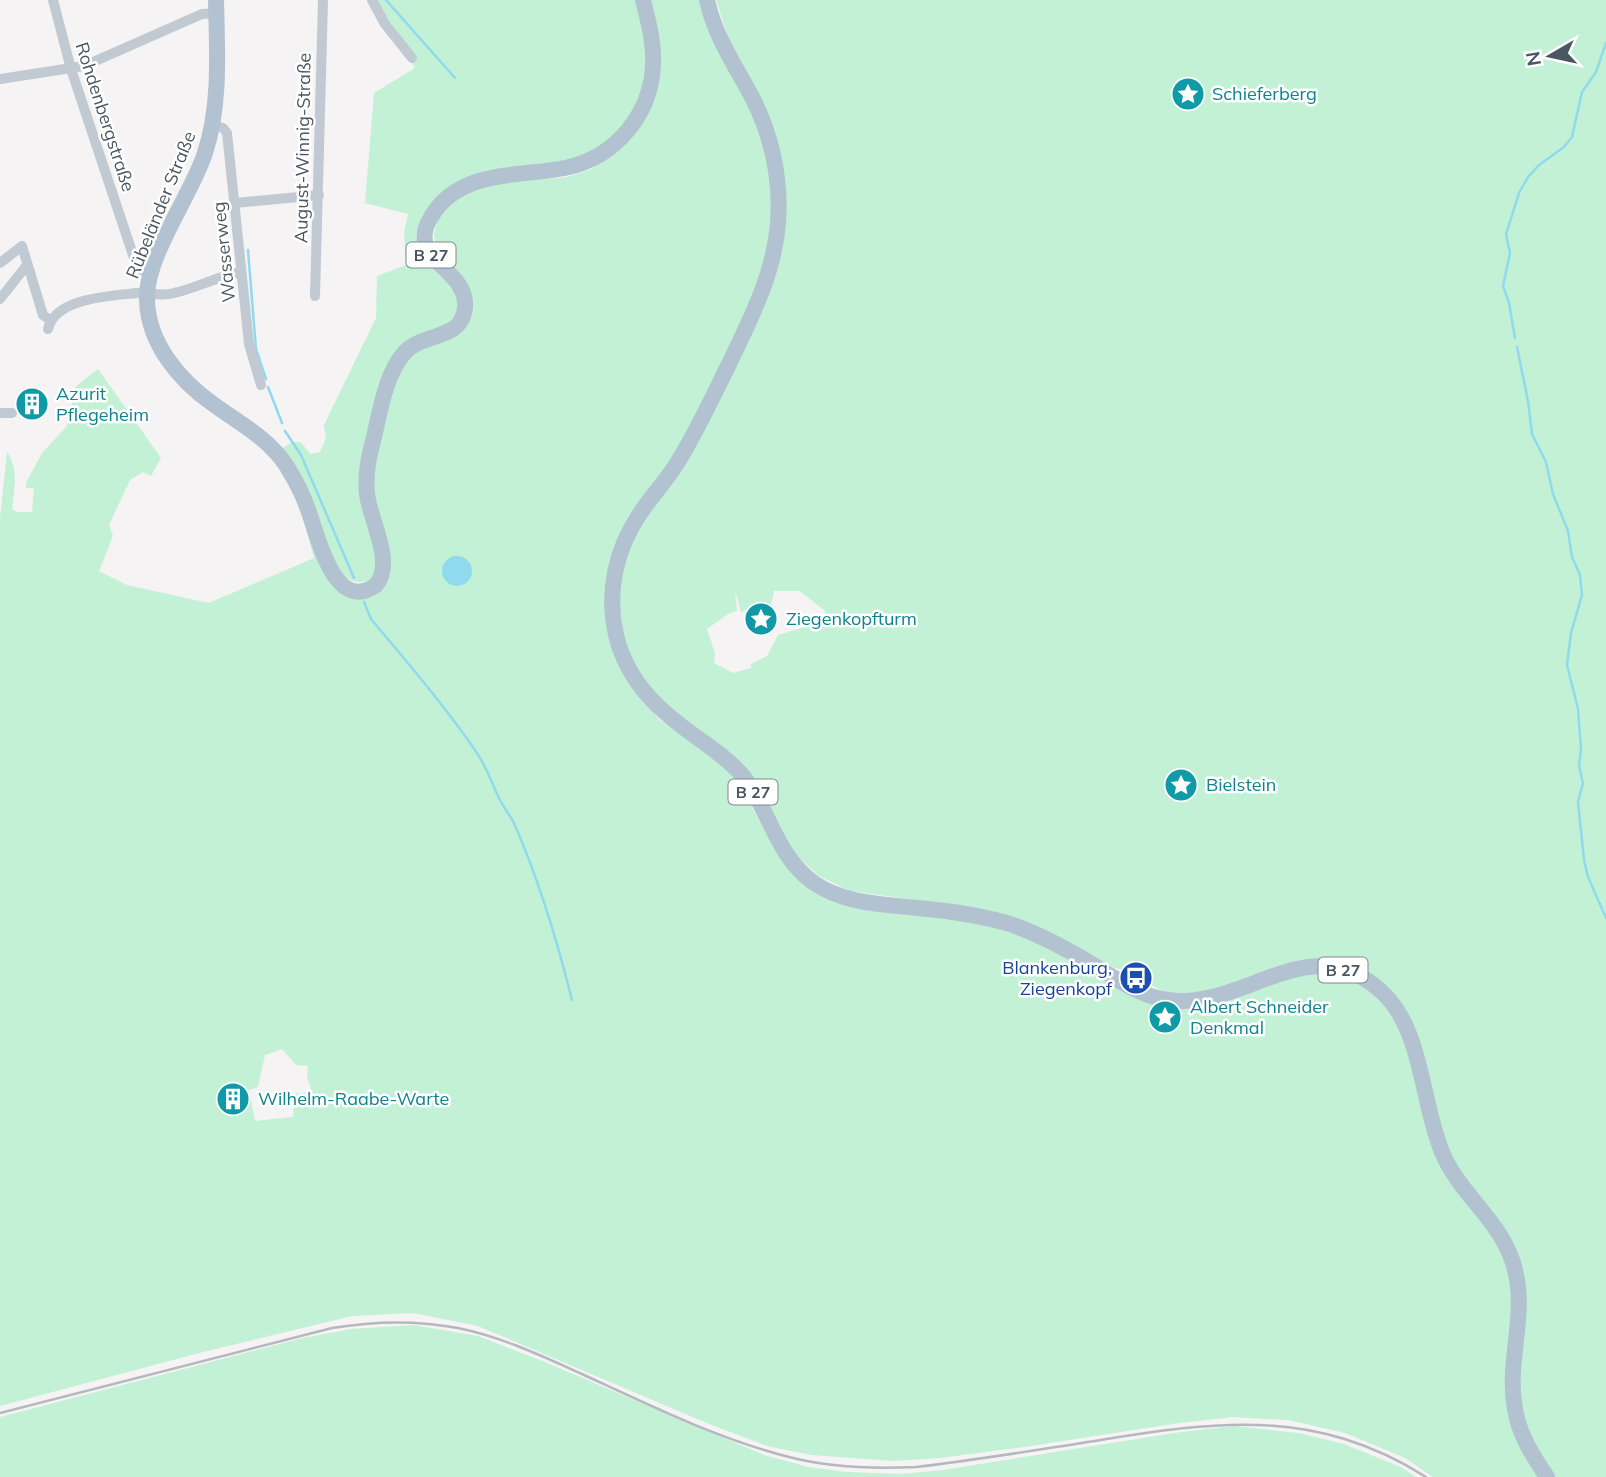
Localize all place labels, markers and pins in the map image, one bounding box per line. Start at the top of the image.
place icon: Schieferberg [1169,75,1207,113]
place label: Schieferberg [1212,82,1317,105]
place label: Azurit Pflegeheim [56,382,149,426]
building icon: Azurit Pflegeheim [13,385,51,423]
place icon: Ziegenkopfturm [742,600,780,638]
place label: Ziegenkopfturm [786,607,917,630]
place icon: Bielstein [1162,766,1200,804]
place label: Bielstein [1206,773,1276,796]
place label: Blankenburg, Ziegenkopf [1002,956,1113,1000]
bus stop icon: Blankenburg, Ziegenkopf [1117,959,1155,997]
place label: Albert Schneider Denkmal [1190,995,1329,1039]
place icon: Albert Schneider Denkmal [1146,998,1184,1036]
building icon: Wilhelm-Raabe-Warte [214,1080,252,1118]
place label: Wilhelm-Raabe-Warte [258,1087,449,1110]

